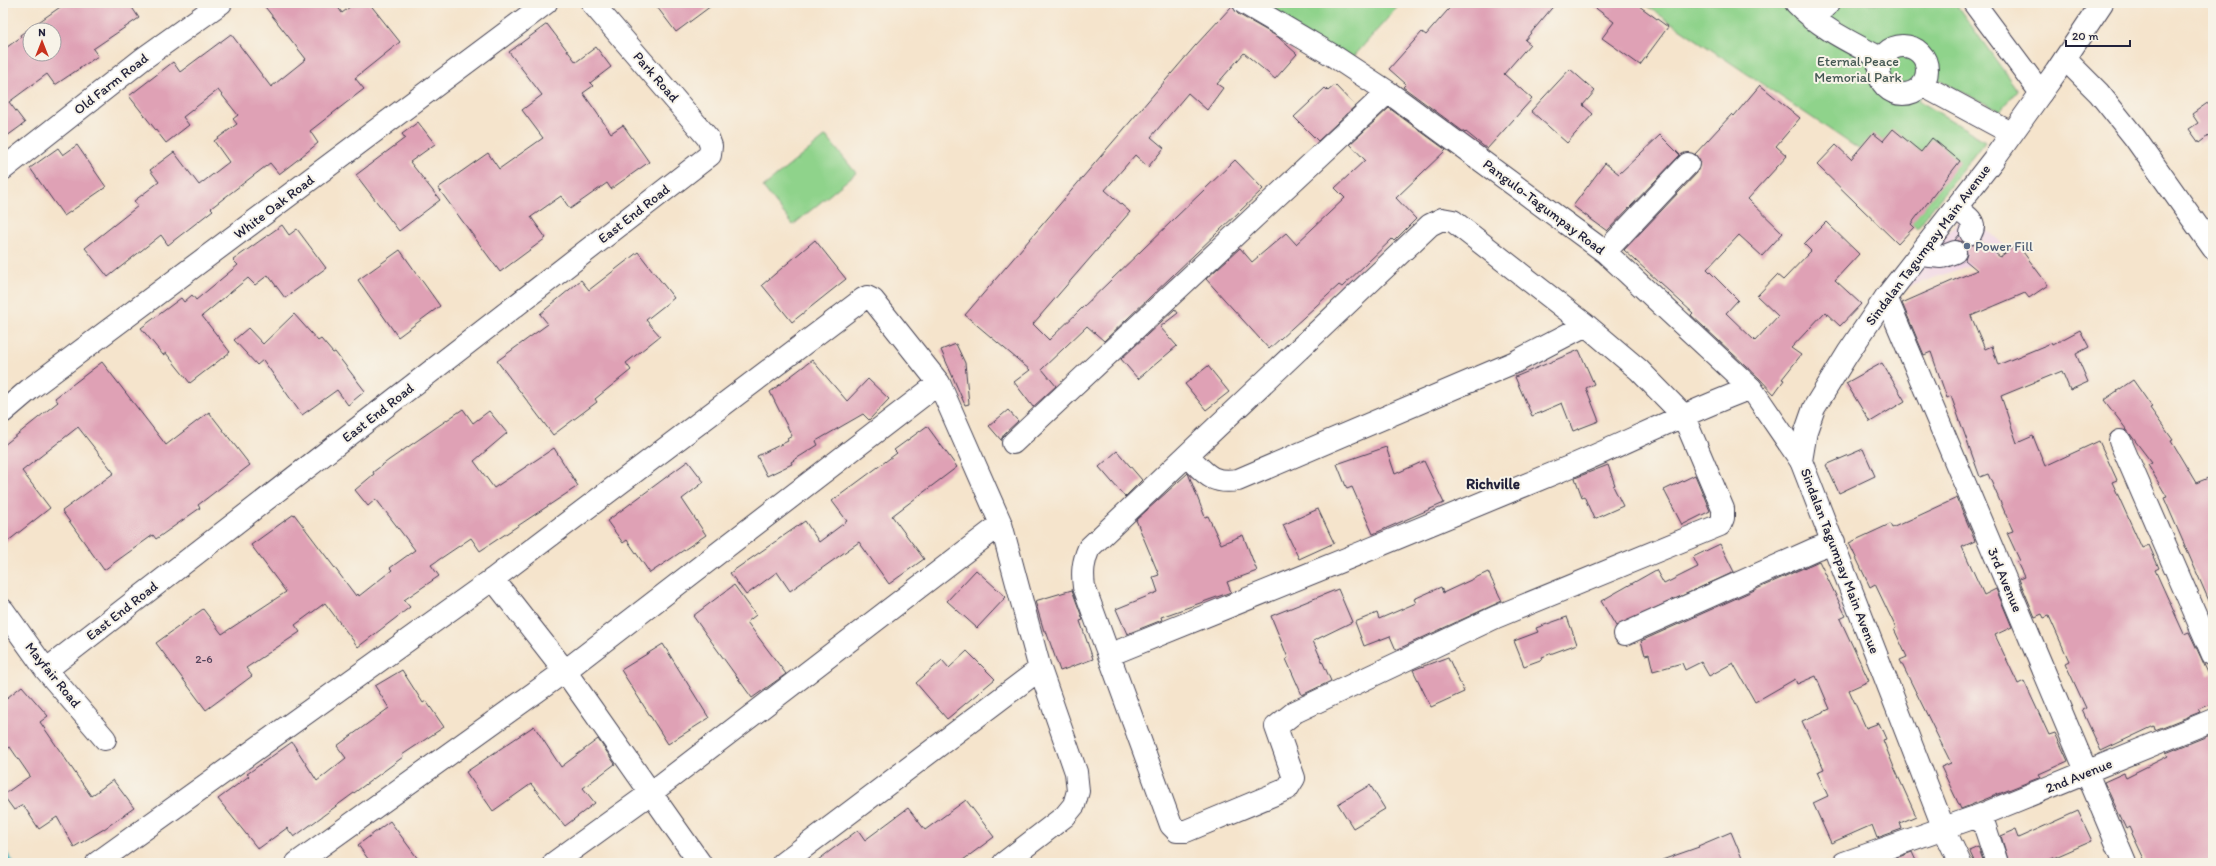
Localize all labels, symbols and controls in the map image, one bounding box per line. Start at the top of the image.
north arrow [22,22,62,62]
scale bar [2066,22,2130,48]
text: N [38,26,46,39]
text: 20 m [2072,29,2099,43]
street label: Park Road [629,48,683,106]
street label: Old Farm Road [70,49,152,118]
park label: Eternal Peace Memorial Park [1814,53,1902,86]
street label: Pangulo-Tagumpay Road [1480,156,1609,259]
street label: Sindalan Tagumpay Main Avenue [1862,161,1994,329]
street label: White Oak Road [231,171,318,243]
street label: East End Road [595,180,674,247]
place label: Power Fill [1975,238,2033,255]
marker: Power Fill [1962,241,1972,251]
street label: East End Road [339,379,418,446]
street label: Sindalan Tagumpay Main Avenue [1797,466,1883,657]
district label: Richville [1466,475,1520,493]
street label: 3rd Avenue [1984,545,2026,615]
street label: East End Road [83,577,162,644]
street label: Mayfair Road [21,639,85,711]
house number: 2-6 [195,652,213,666]
street label: 2nd Avenue [2043,755,2115,797]

